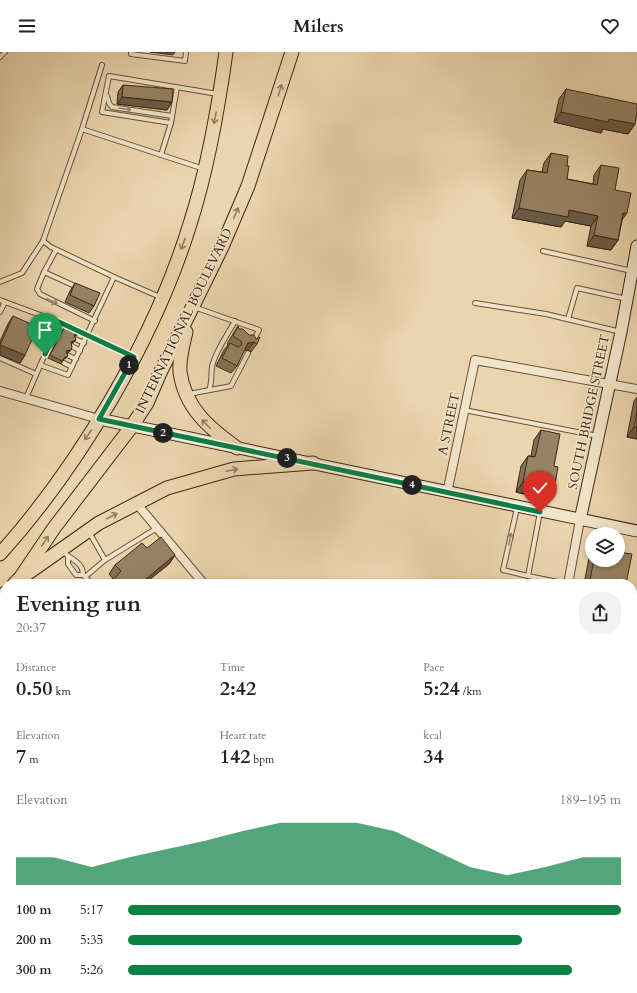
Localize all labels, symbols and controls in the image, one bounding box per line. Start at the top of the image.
text: Milers [293,14,344,39]
icon: menu [16,15,38,37]
icon: heart [599,15,621,37]
one-way arrow [277,84,284,97]
one-way arrow [119,105,132,113]
one-way arrow [211,111,219,124]
one-way arrow [233,207,241,219]
street label: INTERNATIONAL BOULEVARD [131,225,237,417]
one-way arrow [178,237,186,249]
one-way arrow [46,298,58,305]
pin [28,313,62,354]
icon: arrive [34,319,56,341]
street label: SOUTH BRIDGE STREET [564,333,614,491]
pin: 1 [119,355,139,375]
text: 1 [126,357,132,372]
street label: A STREET [434,391,464,457]
one-way arrow [201,419,211,429]
pin: 2 [153,423,173,443]
text: 2 [160,425,166,440]
one-way arrow [84,429,92,440]
pin: 3 [277,448,297,468]
text: 3 [284,450,290,465]
one-way arrow [226,466,239,474]
pin [523,471,557,512]
pin: 4 [402,475,422,495]
text: 4 [409,477,415,492]
icon: check [529,477,551,499]
one-way arrow [105,512,117,519]
map controls [585,527,625,567]
button: layers [585,527,625,567]
one-way arrow [507,533,515,546]
one-way arrow [41,536,49,547]
text: Evening run [16,589,141,619]
button: share [579,592,621,634]
text: 20:37 [16,619,46,637]
text: Distance [16,660,56,675]
text: Time [220,660,245,675]
text: Pace [423,660,445,675]
text: 0.50 [16,675,53,702]
text: 2:42 [220,675,256,702]
text: 5:24 [423,675,460,702]
text: km [53,684,71,699]
text: /km [460,684,482,699]
text: Elevation [16,728,60,743]
text: Heart rate [220,728,266,743]
text: kcal [423,728,442,743]
text: 7 [16,743,26,770]
text: 142 [220,743,250,770]
text: 34 [423,743,444,770]
text: m [26,752,39,767]
text: bpm [250,752,274,767]
text: Elevation [16,791,68,809]
text: 189–195 m [559,791,621,809]
text: 100 m [16,901,51,919]
text: 5:17 [80,901,103,919]
text: 200 m [16,931,51,949]
text: 5:35 [80,931,103,949]
text: 300 m [16,961,51,979]
text: 5:26 [80,961,103,979]

